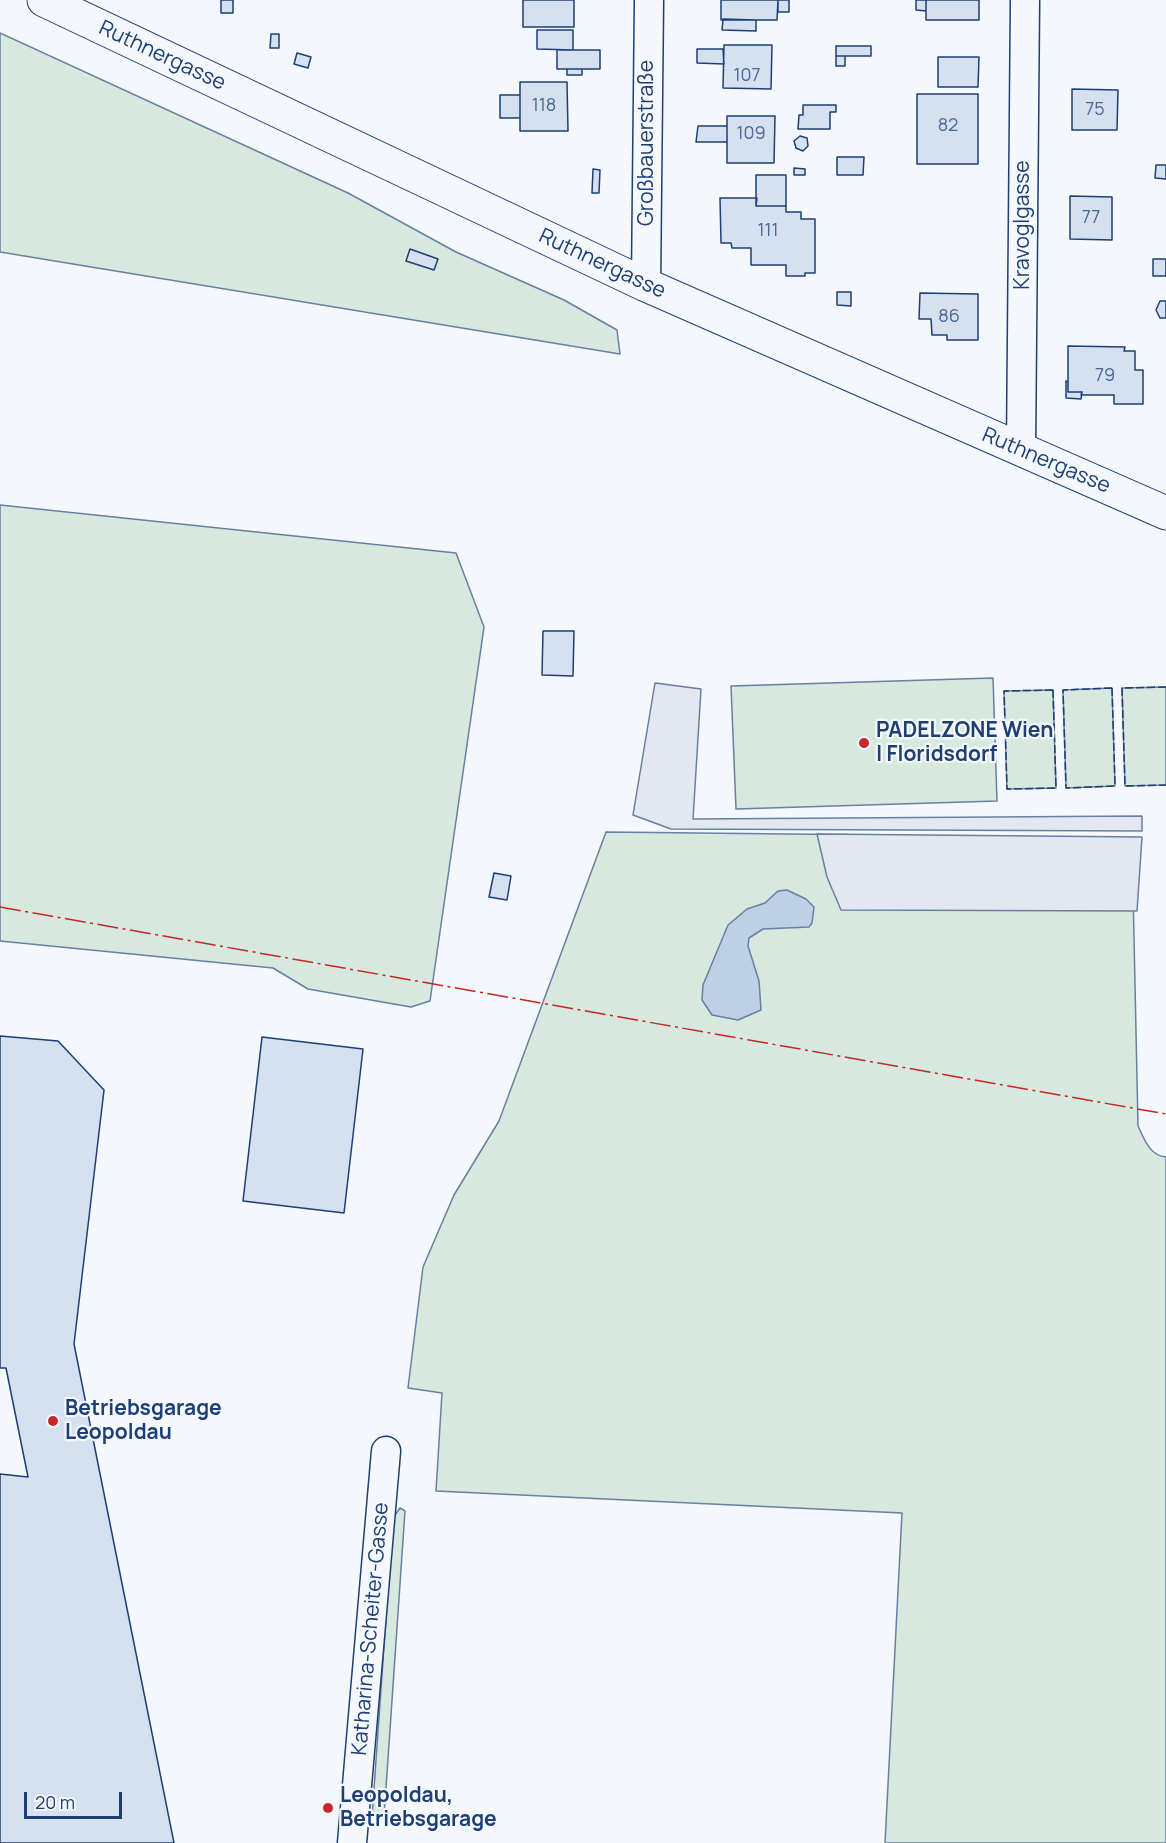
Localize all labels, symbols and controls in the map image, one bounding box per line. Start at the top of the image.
street label: Ruthnergasse [95,16,229,96]
street label: Großbauerstraße [634,60,660,226]
house number: 107 [733,65,761,87]
house number: 118 [532,95,556,117]
house number: 75 [1085,99,1105,121]
house number: 82 [938,115,958,137]
house number: 109 [736,123,766,145]
street label: Kravoglgasse [1010,160,1036,290]
house number: 77 [1082,207,1100,229]
house number: 111 [757,220,779,242]
street label: Ruthnergasse [535,224,669,304]
house number: 86 [938,306,960,328]
house number: 79 [1095,365,1115,387]
street label: Ruthnergasse [978,423,1114,499]
place label: PADELZONE Wien | Floridsdorf [876,718,1053,768]
marker: PADELZONE Wien | Floridsdorf [857,736,871,750]
place label: Betriebsgarage Leopoldau [65,1396,222,1446]
marker: Betriebsgarage Leopoldau [46,1414,60,1428]
street label: Katharina-Scheiter-Gasse [347,1501,395,1757]
scale bar [27,1780,124,1818]
place label: Leopoldau, Betriebsgarage [340,1783,497,1833]
text: 20 m [35,1790,75,1814]
marker: Leopoldau, Betriebsgarage [321,1801,335,1815]

